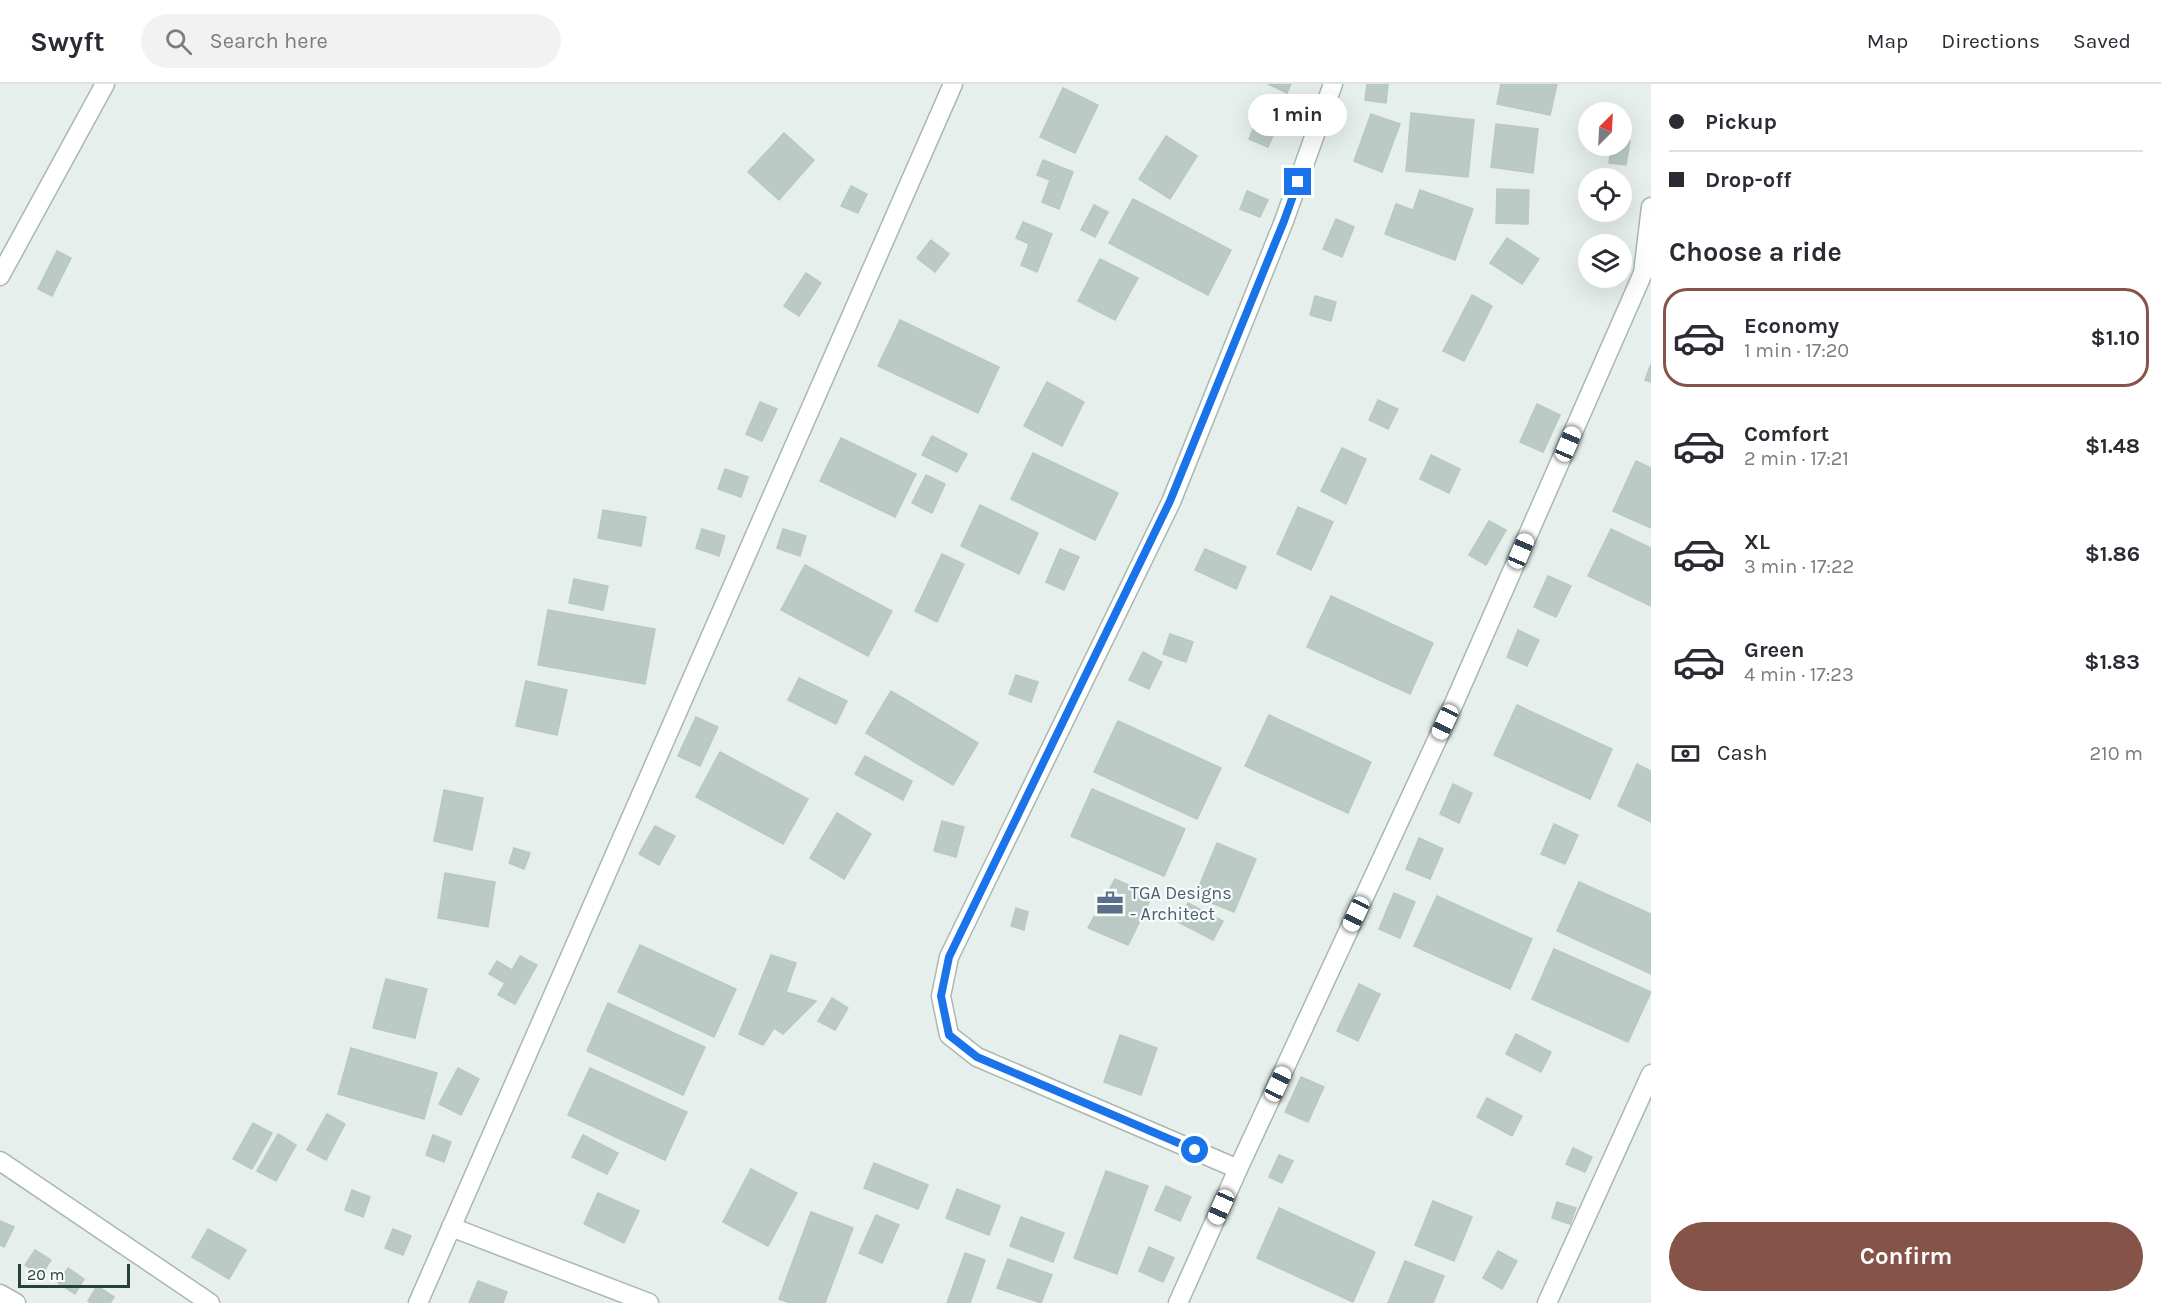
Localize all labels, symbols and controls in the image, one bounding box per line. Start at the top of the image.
search box [141,14,561,68]
text: Swyft [30,25,105,58]
icon: search [162,25,195,58]
text: Search here [210,28,328,54]
text: Map [1867,29,1908,53]
text: Directions [1941,29,2040,53]
text: Saved [2073,29,2131,53]
callout: 1 min [1248,95,1348,137]
north arrow [1578,102,1632,156]
map controls [1578,102,1632,288]
text: 1 min [1272,103,1323,126]
text: Pickup [1705,109,1777,135]
text: Drop-off [1705,167,1791,193]
route end [1284,168,1311,195]
button: locate [1578,168,1632,222]
button: layers [1578,234,1632,288]
text: Choose a ride [1669,236,1842,268]
icon: car [1672,311,1726,365]
text: Economy [1744,313,1839,339]
text: $1.10 [2091,325,2140,351]
text: 1 min · 17:20 [1744,339,1849,362]
icon: car [1672,419,1726,473]
text: Comfort [1744,421,1829,447]
car [1553,424,1583,464]
text: $1.48 [2085,433,2140,459]
text: 2 min · 17:21 [1744,447,1849,470]
icon: car [1672,527,1726,581]
text: XL [1744,529,1770,555]
car [1506,531,1536,571]
text: $1.86 [2085,541,2140,567]
text: 3 min · 17:22 [1744,555,1854,578]
icon: car [1672,635,1726,689]
text: Green [1744,637,1805,663]
text: $1.83 [2084,649,2140,675]
text: 4 min · 17:23 [1744,663,1854,686]
car [1429,702,1461,742]
icon: cash [1669,737,1702,770]
text: Cash [1717,740,1767,766]
text: 210 m [2089,742,2143,765]
place label: TGA Designs - Architect [1130,882,1232,925]
office icon: TGA Designs - Architect [1095,888,1125,918]
car [1340,894,1372,934]
car [1262,1064,1294,1104]
route start [1181,1136,1208,1163]
car [1205,1187,1237,1227]
button: Confirm [1669,1222,2143,1291]
scale bar [18,1261,130,1288]
text: 20 m [27,1265,65,1284]

